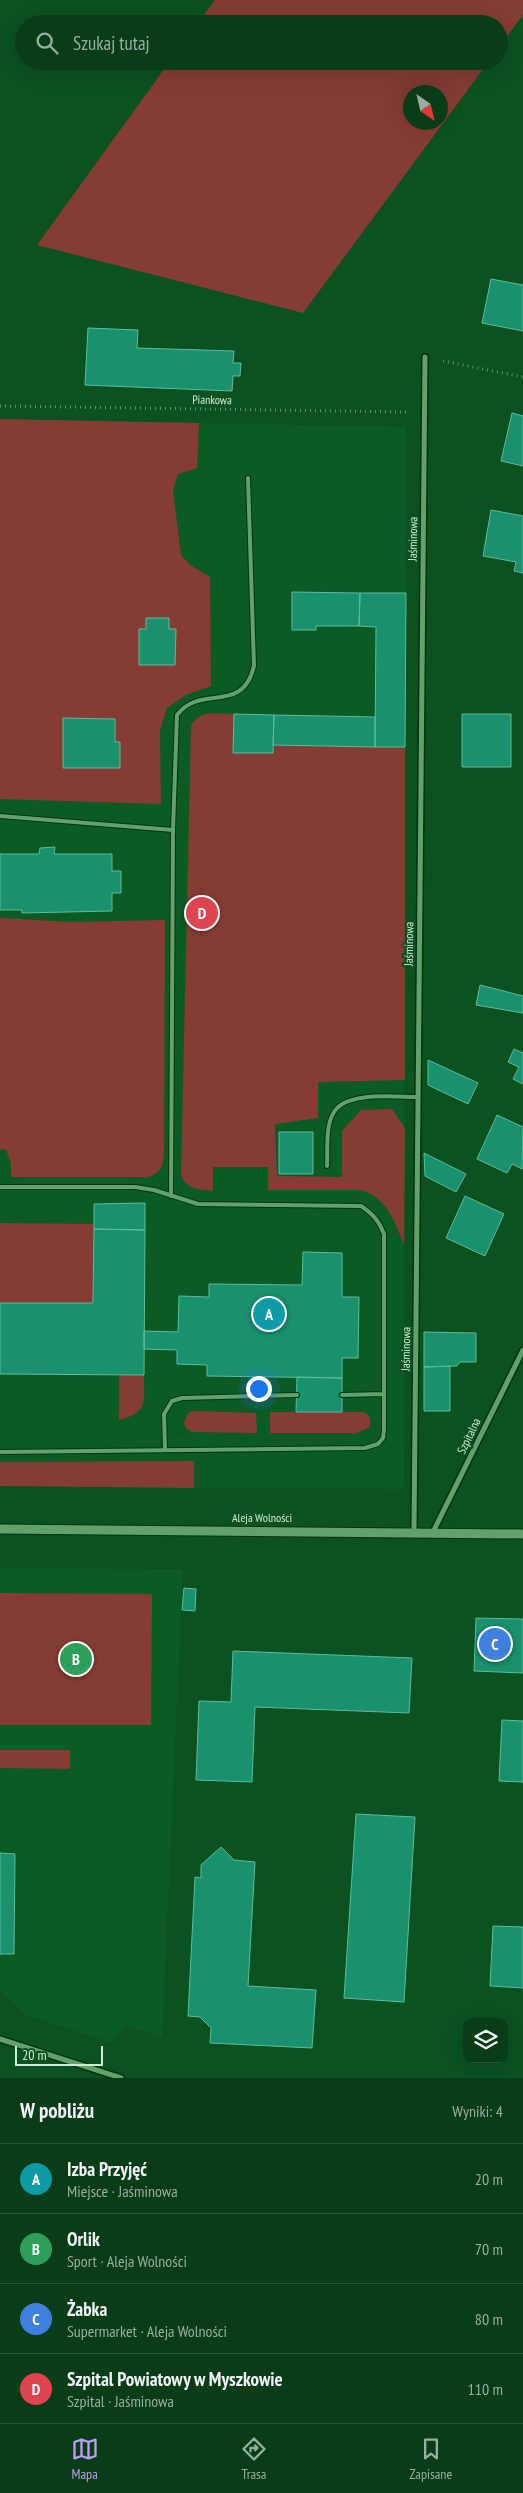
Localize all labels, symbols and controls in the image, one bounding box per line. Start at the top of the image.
search box [15,15,508,70]
icon: search [33,29,61,57]
text: Szukaj tutaj [73,31,150,55]
north arrow [403,85,448,130]
street label: Piankowa [192,392,232,407]
street label: Jaśminowa [405,516,420,562]
pin: D [186,894,218,932]
street label: Jaśminowa [401,921,416,967]
pin: A [253,1295,285,1333]
street label: Jaśminowa [398,1326,413,1372]
your location [246,1376,272,1402]
street label: Szpitalna [453,1415,484,1456]
street label: Aleja Wolności [232,1510,292,1525]
pin: C [479,1625,511,1663]
pin: B [60,1640,92,1678]
map controls [463,2018,508,2063]
button: layers [463,2018,508,2063]
scale bar [15,2043,102,2066]
text: 20 m [22,2046,47,2064]
text: W pobliżu [20,2097,94,2124]
text: Wyniki: 4 [452,2101,503,2121]
text: Izba Przyjęć [67,2157,147,2181]
text: A [32,2169,40,2189]
text: 20 m [475,2169,503,2189]
text: Miejsce · Jaśminowa [67,2181,178,2201]
text: Orlik [67,2227,100,2251]
text: B [32,2239,40,2259]
text: 70 m [475,2239,503,2259]
text: Sport · Aleja Wolności [67,2251,187,2271]
text: Żabka [67,2297,107,2321]
text: C [32,2309,40,2329]
text: 80 m [475,2309,503,2329]
text: Supermarket · Aleja Wolności [67,2321,227,2341]
text: Szpital Powiatowy w Myszkowie [67,2367,283,2391]
text: D [32,2379,40,2399]
text: 110 m [468,2379,503,2399]
text: Szpital · Jaśminowa [67,2391,174,2411]
tab: Mapa [71,2435,99,2483]
tab: Trasa [240,2435,268,2483]
tab: Zapisane [409,2435,452,2483]

